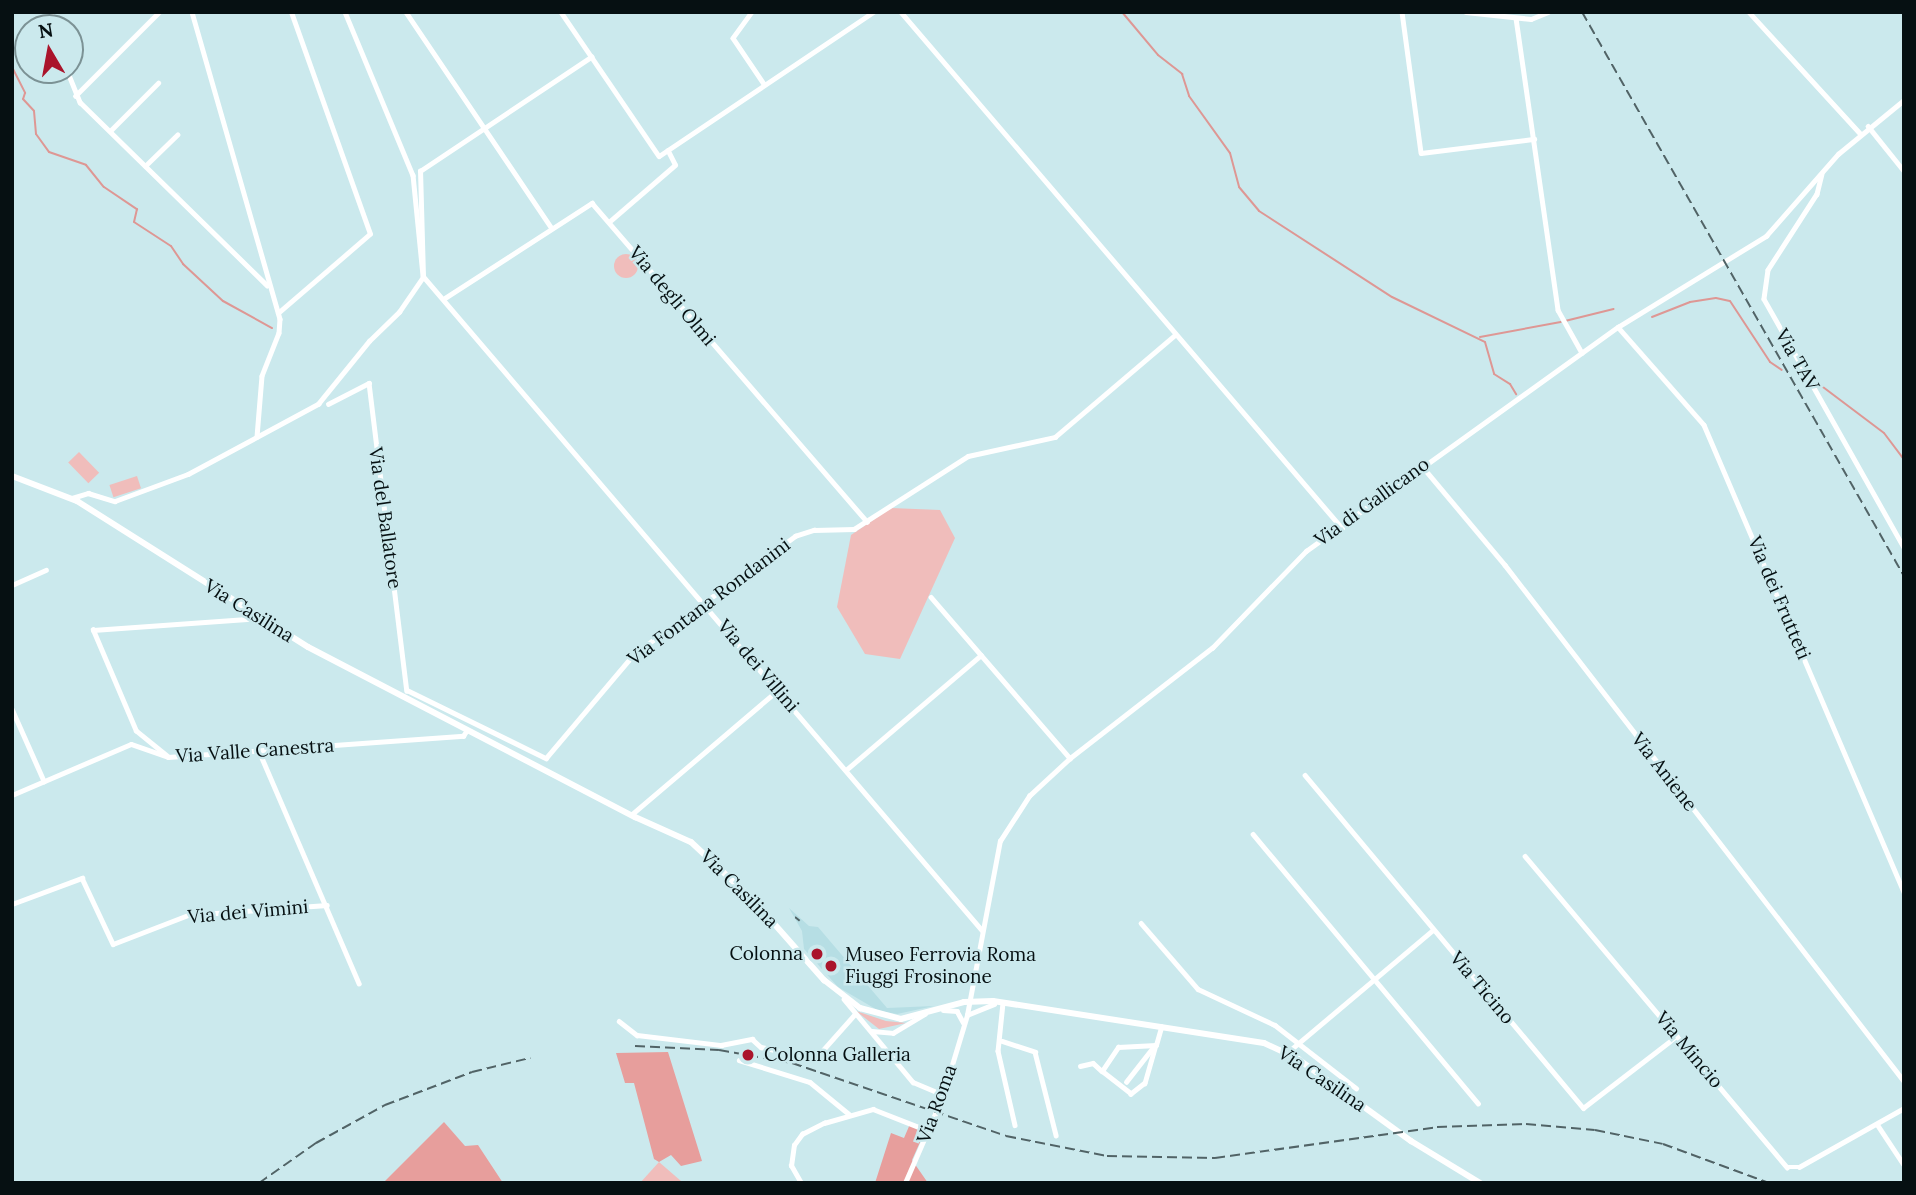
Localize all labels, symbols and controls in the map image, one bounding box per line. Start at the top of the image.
north arrow [14,14,84,84]
text: N [36,17,55,43]
street label: Via degli Olmi [624,242,720,350]
street label: Via TAV [1770,325,1824,395]
street label: Via del Ballatore [364,446,406,590]
street label: Via di Gallicano [1310,453,1434,551]
street label: Via Fontana Rondanini [623,533,795,671]
street label: Via dei Frutteti [1743,533,1815,663]
street label: Via Casilina [200,574,298,648]
street label: Via dei Villini [713,615,803,717]
street label: Via Aniene [1626,728,1702,816]
street label: Via Valle Canestra [175,734,335,768]
street label: Via Casilina [695,845,783,933]
street label: Via dei Vimini [187,895,309,929]
place label: Colonna [729,943,803,965]
place label: Museo Ferrovia Roma Fiuggi Frosinone [845,944,1036,988]
marker: Colonna [809,946,825,962]
street label: Via Ticino [1445,947,1519,1029]
marker: Museo Ferrovia Roma Fiuggi Frosinone [823,958,839,974]
street label: Via Mincio [1650,1007,1728,1093]
street label: Via Casilina [1274,1041,1370,1117]
place label: Colonna Galleria [764,1044,911,1066]
marker: Colonna Galleria [738,1045,758,1065]
street label: Via Roma [912,1062,962,1146]

